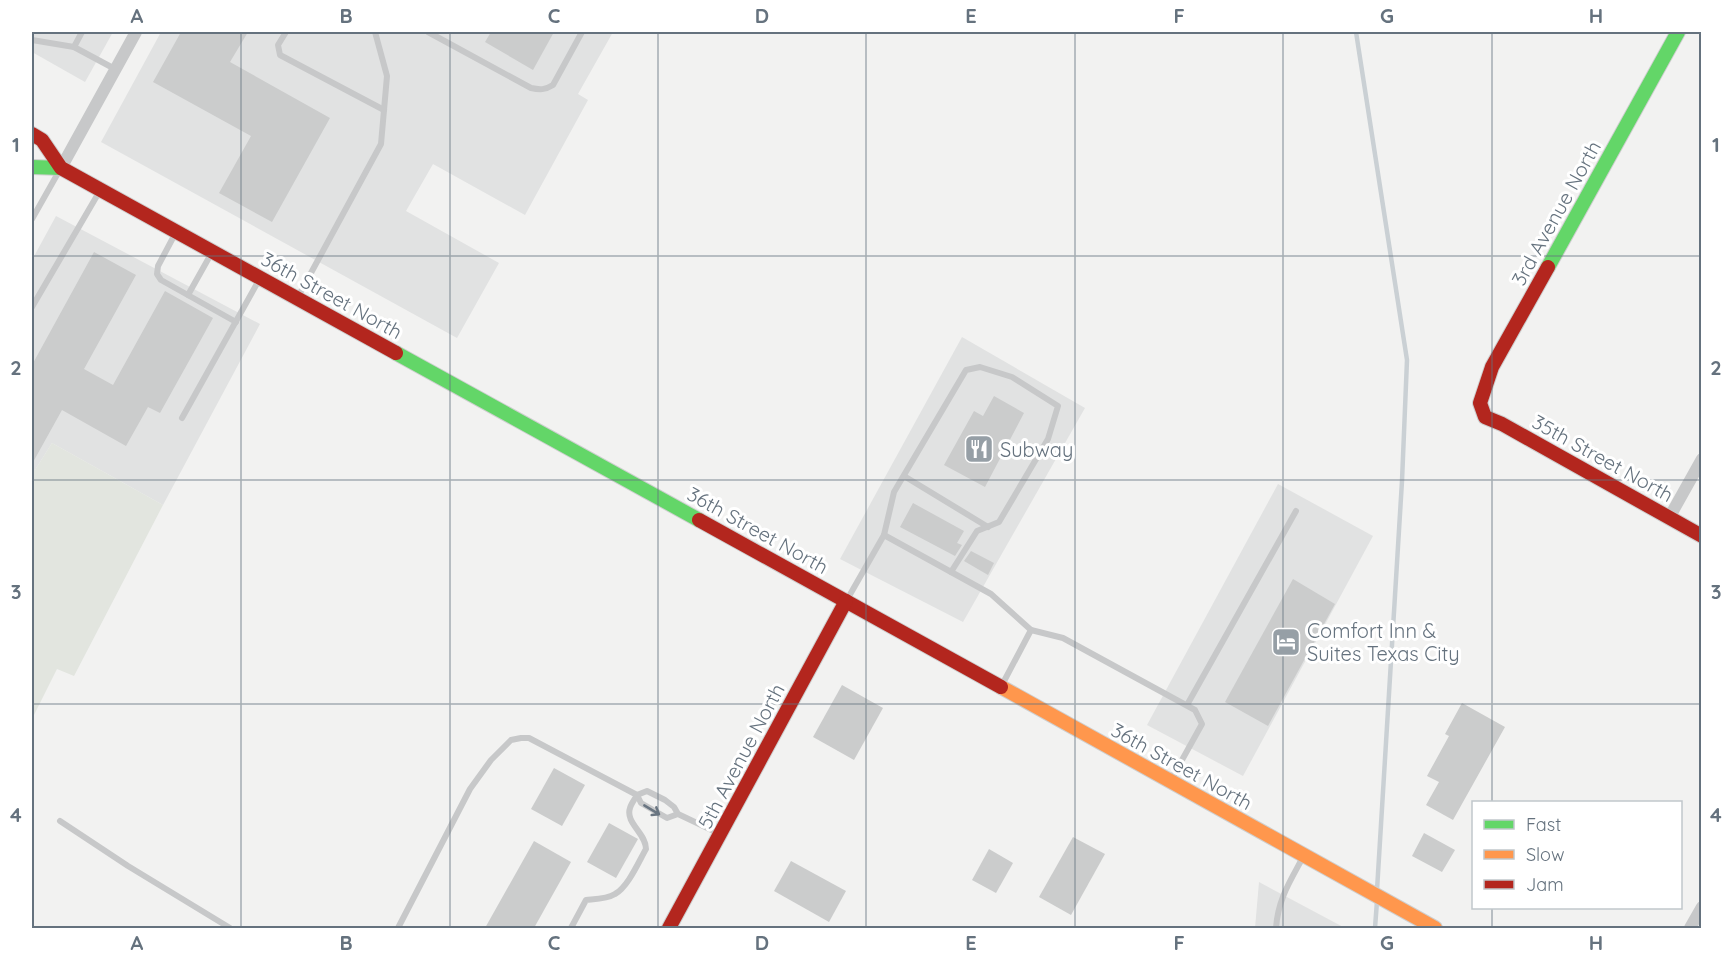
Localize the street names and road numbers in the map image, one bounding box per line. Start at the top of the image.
street label: 3rd Avenue North [1506,136,1606,290]
street label: 36th Street North [257,246,407,344]
street label: 35th Street North [1528,409,1678,507]
street label: 36th Street North [683,481,833,579]
street label: 5th Avenue North [692,679,790,833]
street label: 36th Street North [1107,717,1257,815]

